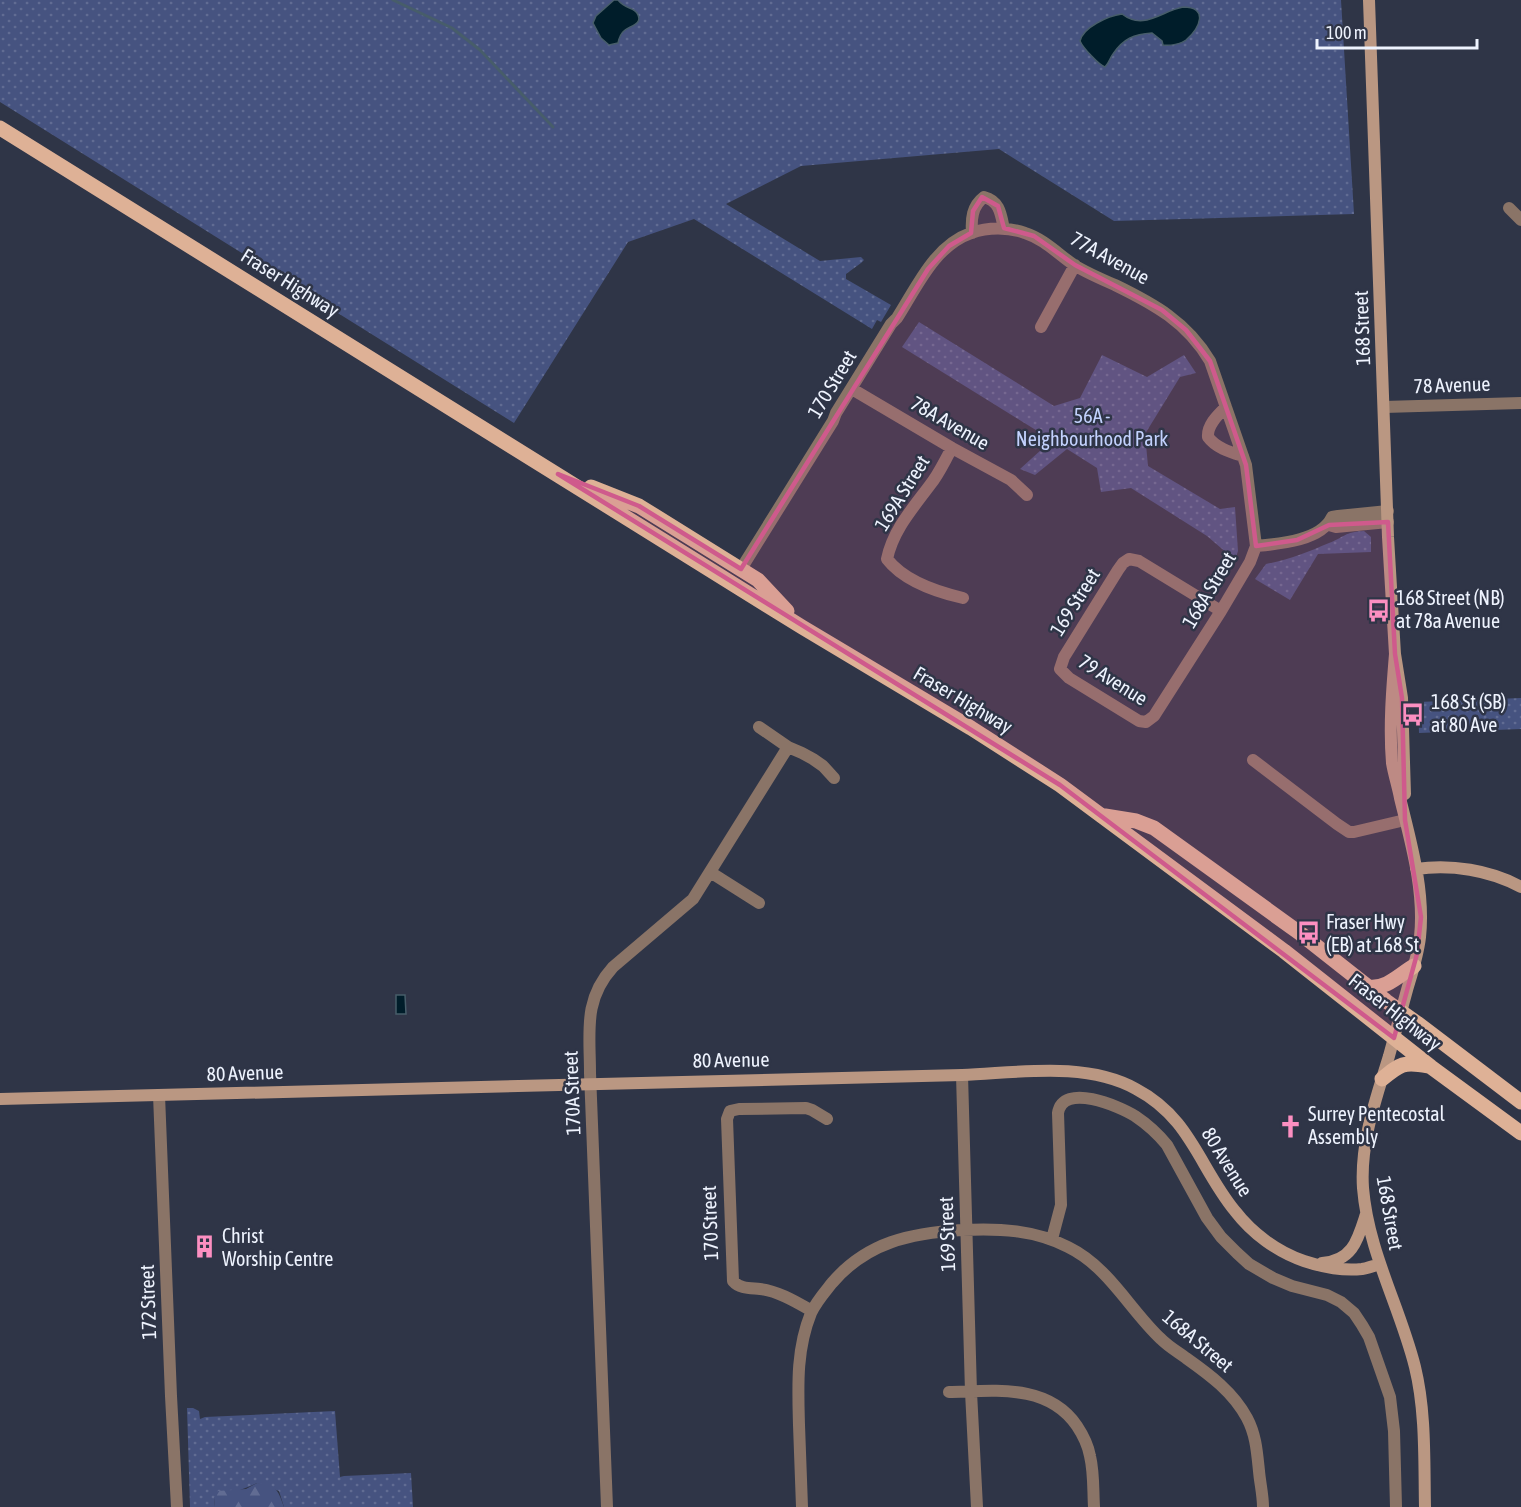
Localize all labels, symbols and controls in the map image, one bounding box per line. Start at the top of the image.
scale bar [1317,12,1478,50]
text: 100 m [1326,22,1367,43]
street label: 77A Avenue [1067,226,1154,289]
street label: Fraser Highway [237,243,343,322]
street label: 168 Street [1349,290,1374,366]
street label: 170 Street [802,346,861,422]
street label: 78 Avenue [1413,372,1491,397]
street label: 78A Avenue [907,391,994,454]
park label: 56A - Neighbourhood Park [1016,404,1168,450]
street label: 169A Street [869,451,934,535]
street label: 168A Street [1177,547,1240,632]
street label: 169 Street [1045,564,1104,640]
place label: 168 Street (NB) at 78a Avenue [1396,586,1504,632]
bus stop icon: 168 Street (NB) at 78a Avenue [1365,597,1391,623]
street label: 79 Avenue [1075,649,1152,710]
street label: Fraser Highway [910,661,1017,738]
place label: 168 St (SB) at 80 Ave [1431,690,1506,736]
bus stop icon: 168 St (SB) at 80 Ave [1400,701,1426,727]
place label: Fraser Hwy (EB) at 168 St [1326,910,1419,956]
bus stop icon: Fraser Hwy (EB) at 168 St [1295,920,1321,946]
street label: Fraser Highway [1344,968,1446,1055]
street label: 80 Avenue [692,1047,770,1072]
street label: 170A Street [559,1050,584,1136]
street label: 80 Avenue [206,1060,284,1085]
place label: Surrey Pentecostal Assembly [1308,1102,1446,1148]
church icon: Surrey Pentecostal Assembly [1277,1113,1303,1139]
street label: 80 Avenue [1197,1123,1258,1200]
street label: 168 Street [1373,1174,1408,1252]
street label: 170 Street [697,1185,722,1261]
street label: 169 Street [934,1196,959,1272]
place label: Christ Worship Centre [222,1224,333,1270]
building icon: Christ Worship Centre [191,1234,217,1260]
street label: 172 Street [135,1264,160,1340]
street label: 168A Street [1159,1305,1238,1377]

